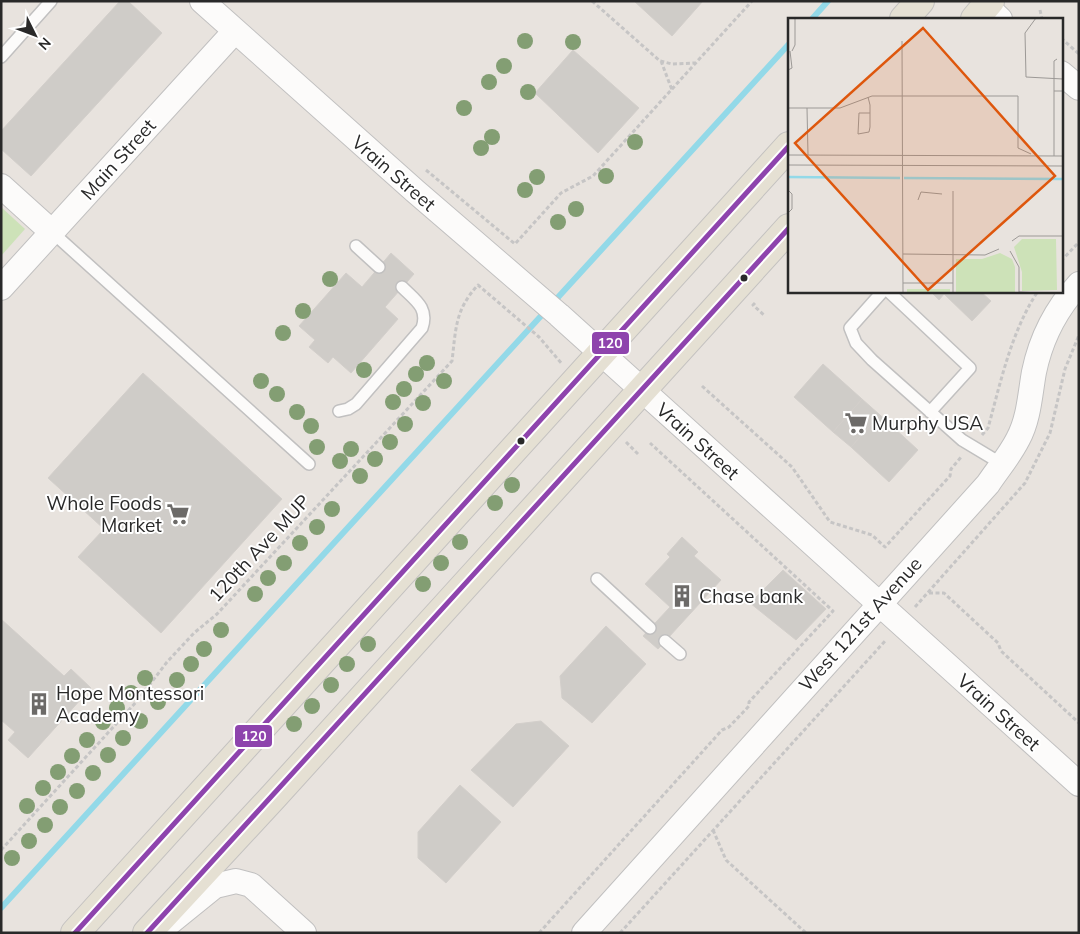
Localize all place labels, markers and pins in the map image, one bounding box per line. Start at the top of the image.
unlabelled marker [739,273,749,283]
supermarket icon: Murphy USA [843,410,869,436]
place label: Murphy USA [872,411,983,435]
unlabelled marker [516,436,526,446]
place label: Whole Foods Market [46,491,162,537]
supermarket icon: Whole Foods Market [165,501,191,527]
building icon: Chase bank [669,583,695,609]
place label: Chase bank [699,584,803,608]
place label: Hope Montessori Academy [56,681,204,727]
building icon: Hope Montessori Academy [26,691,52,717]

